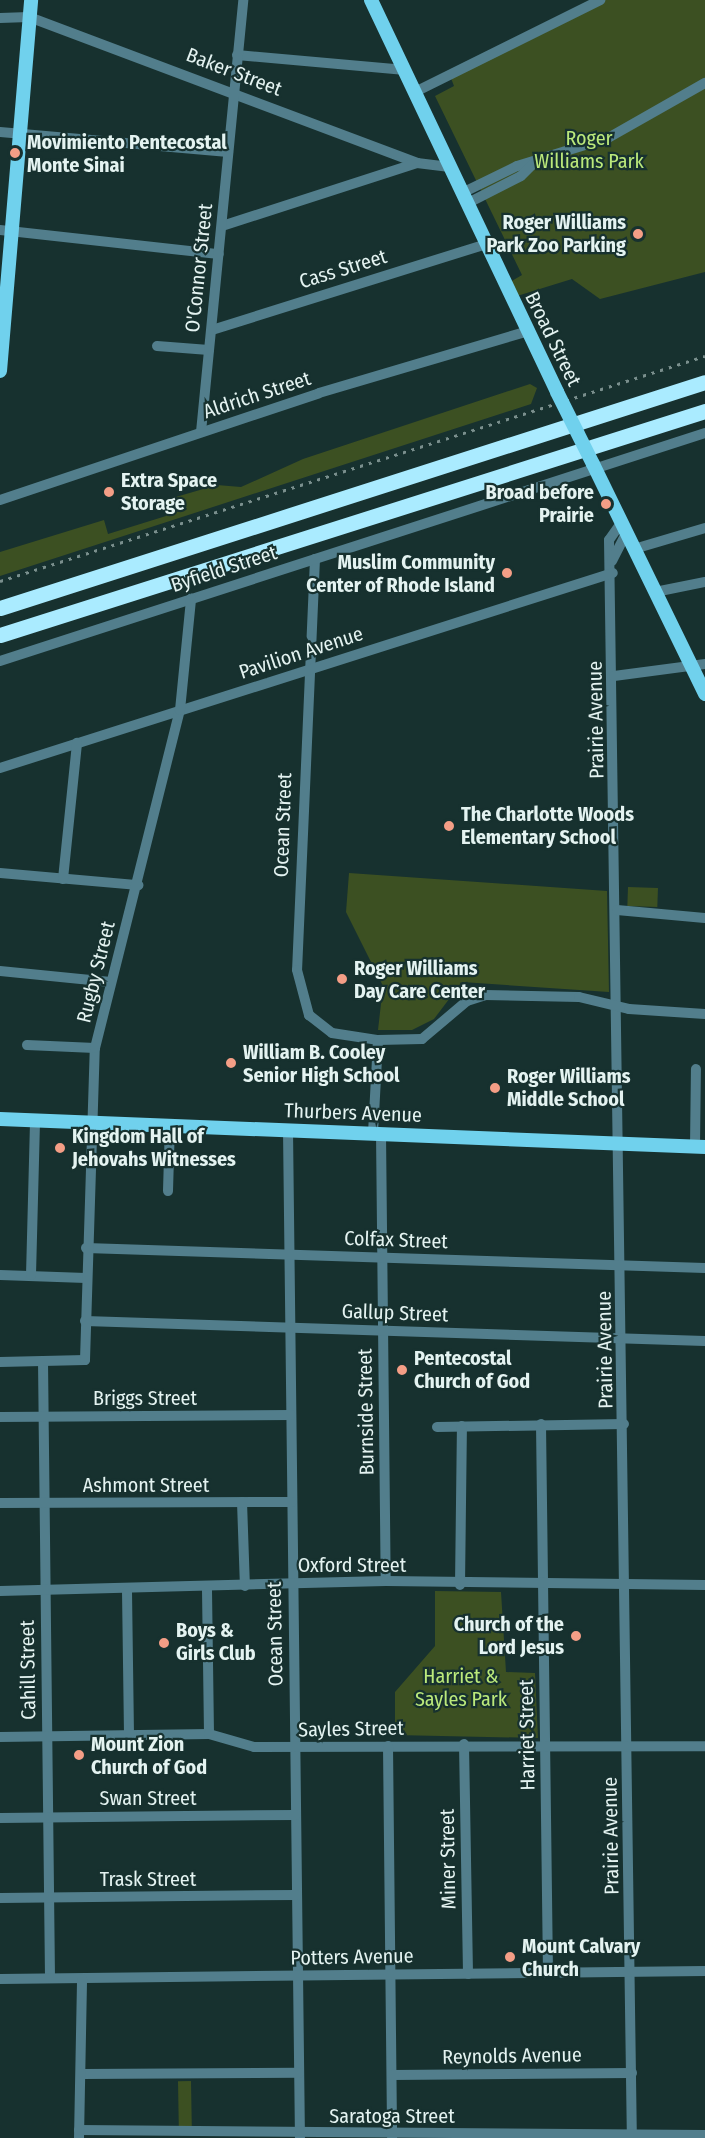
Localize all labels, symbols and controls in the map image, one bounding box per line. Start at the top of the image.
street label: Baker Street [183,43,285,101]
park label: Roger Williams Park [534,126,644,173]
place label: Movimiento Pentecostal Monte Sinai [27,130,227,177]
marker: Movimiento Pentecostal Monte Sinai [8,146,22,160]
street label: O'Connor Street [180,202,218,334]
place label: Roger Williams Park Zoo Parking [487,210,626,257]
marker: Roger Williams Park Zoo Parking [631,227,645,241]
street label: Cass Street [296,244,390,294]
street label: Broad Street [520,288,586,390]
street label: Aldrich Street [200,366,314,424]
place label: Extra Space Storage [121,468,217,515]
place label: Broad before Prairie [486,480,594,527]
marker: Extra Space Storage [102,485,116,499]
marker: Broad before Prairie [599,497,613,511]
street label: Byfield Street [168,541,280,597]
place label: Muslim Community Center of Rhode Island [306,550,495,597]
marker: Muslim Community Center of Rhode Island [500,566,514,580]
street label: Pavilion Avenue [236,622,366,684]
street label: Prairie Avenue [583,661,609,779]
street label: Ocean Street [269,772,297,878]
place label: The Charlotte Woods Elementary School [461,802,634,849]
marker: The Charlotte Woods Elementary School [442,819,456,833]
street label: Rugby Street [72,919,120,1025]
place label: Roger Williams Day Care Center [354,956,485,1003]
marker: Roger Williams Day Care Center [335,972,349,986]
place label: William B. Cooley Senior High School [243,1040,400,1087]
marker: William B. Cooley Senior High School [224,1056,238,1070]
place label: Roger Williams Middle School [507,1064,630,1111]
marker: Roger Williams Middle School [488,1081,502,1095]
street label: Thurbers Avenue [284,1099,422,1127]
place label: Kingdom Hall of Jehovahs Witnesses [72,1124,236,1171]
marker: Kingdom Hall of Jehovahs Witnesses [53,1141,67,1155]
street label: Colfax Street [344,1226,448,1254]
street label: Prairie Avenue [592,1291,618,1409]
street label: Gallup Street [341,1299,449,1327]
place label: Pentecostal Church of God [414,1346,530,1393]
street label: Burnside Street [353,1348,379,1476]
marker: Pentecostal Church of God [395,1363,409,1377]
street label: Briggs Street [93,1386,197,1410]
street label: Ashmont Street [83,1473,209,1497]
street label: Oxford Street [298,1553,406,1577]
street label: Ocean Street [262,1581,288,1687]
place label: Church of the Lord Jesus [454,1612,564,1659]
place label: Boys & Girls Club [176,1619,256,1666]
street label: Cahill Street [15,1620,41,1720]
marker: Church of the Lord Jesus [569,1629,583,1643]
marker: Boys & Girls Club [157,1636,171,1650]
park label: Harriet & Sayles Park [415,1665,507,1712]
street label: Harriet Street [514,1679,540,1791]
street label: Sayles Street [298,1716,404,1742]
place label: Mount Zion Church of God [91,1732,207,1779]
marker: Mount Zion Church of God [72,1748,86,1762]
street label: Prairie Avenue [598,1777,624,1895]
street label: Swan Street [100,1786,196,1810]
street label: Miner Street [435,1809,461,1909]
street label: Trask Street [100,1867,196,1891]
place label: Mount Calvary Church [522,1934,640,1981]
street label: Potters Avenue [290,1944,414,1970]
marker: Mount Calvary Church [503,1950,517,1964]
street label: Reynolds Avenue [442,2043,582,2069]
street label: Saratoga Street [329,2104,455,2128]

